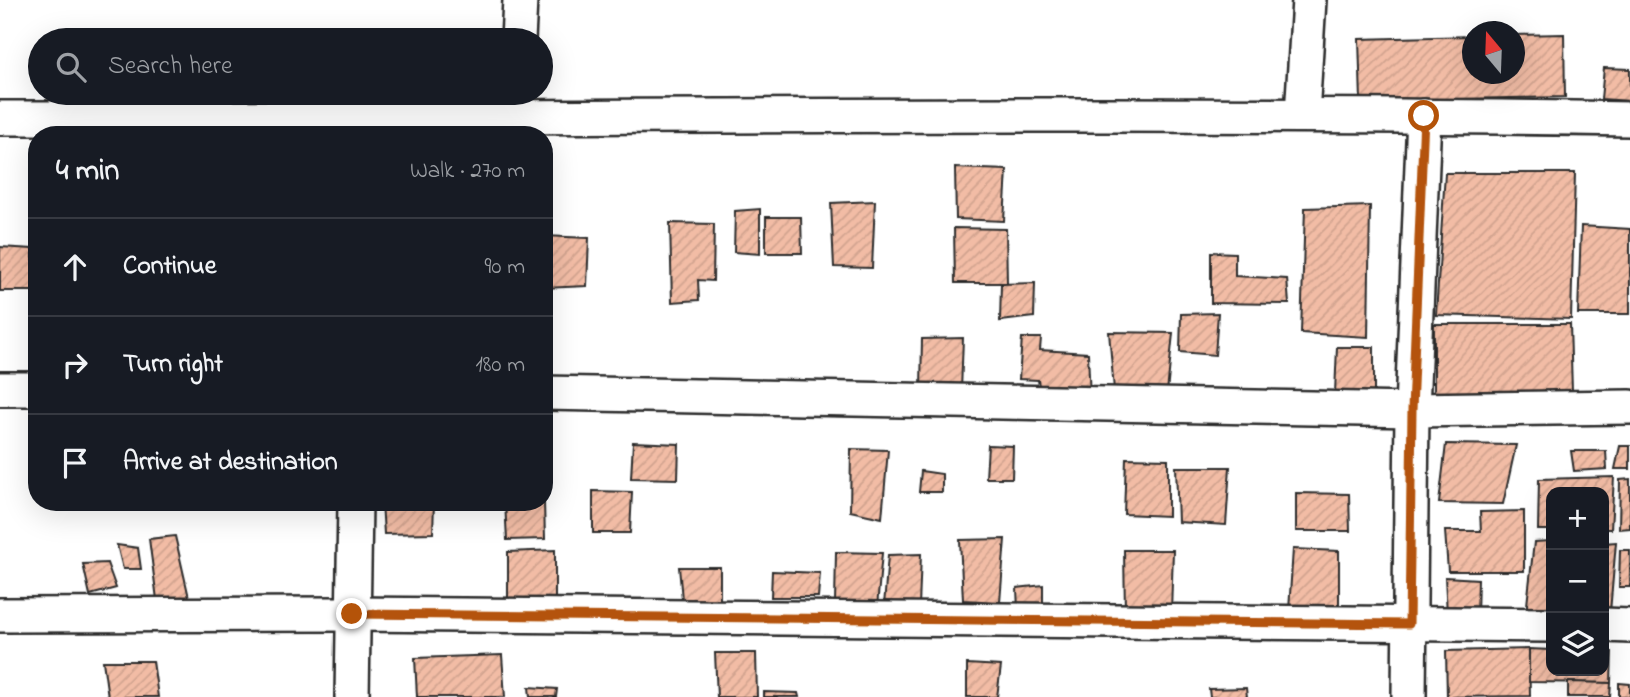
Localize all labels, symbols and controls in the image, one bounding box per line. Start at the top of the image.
north arrow [1462,21,1525,84]
search box [28,28,553,105]
icon: search [52,48,90,86]
text: Search here [108,48,233,86]
route start [1408,100,1439,131]
text: 4 min [56,150,119,194]
text: Walk · 270 m [410,155,525,188]
icon: ahead [56,248,94,286]
text: Continue [123,248,216,286]
text: 90 m [485,251,525,284]
icon: right [56,346,94,384]
text: Turn right [123,346,223,384]
text: 180 m [476,349,525,382]
icon: arrive [56,444,94,482]
text: Arrive at destination [123,444,338,482]
map controls [1546,487,1609,676]
button: + [1546,487,1609,550]
button: − [1546,550,1609,613]
route end [336,598,367,629]
button: layers [1546,613,1609,676]

